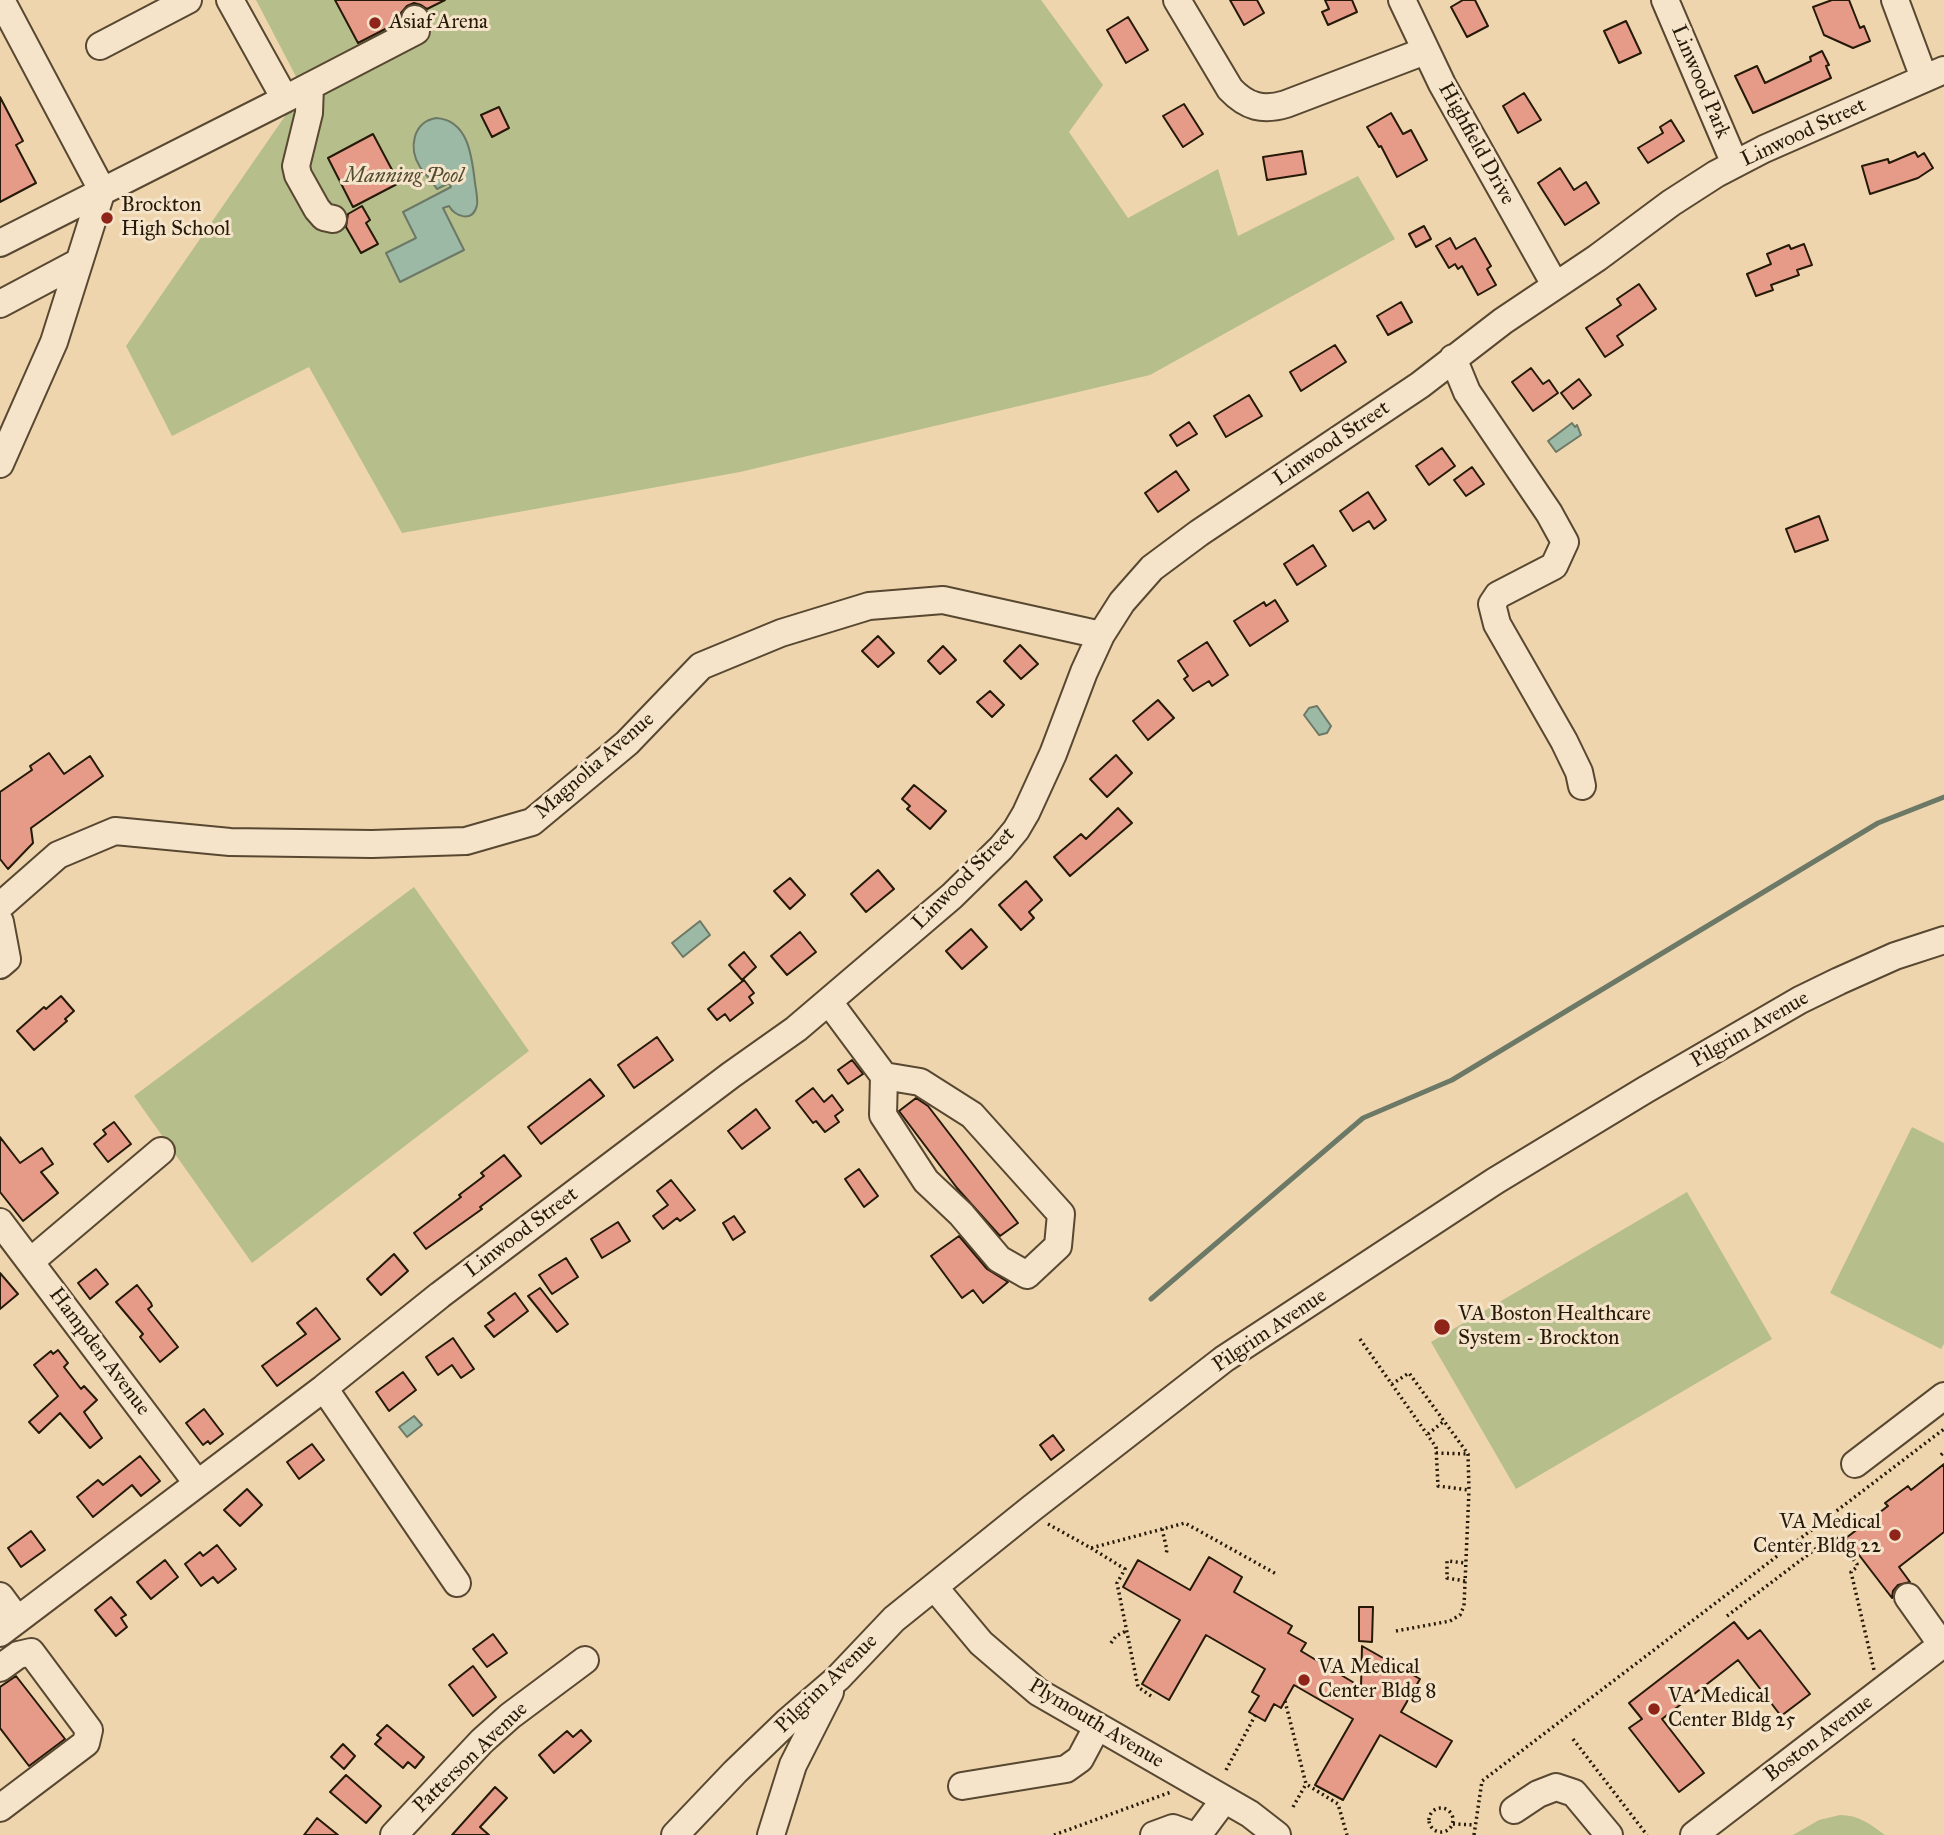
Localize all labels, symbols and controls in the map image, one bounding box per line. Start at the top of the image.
place label: Asiaf Arena [389,10,488,36]
marker: Asiaf Arena [367,15,383,31]
street label: Linwood Park [1665,22,1735,142]
street label: Highfield Drive [1432,79,1520,209]
street label: Linwood Street [1738,93,1870,173]
park label: Manning Pool [344,164,464,190]
place label: Brockton High School [121,193,231,243]
marker: Brockton High School [99,210,115,226]
street label: Linwood Street [1269,396,1395,492]
street label: Magnolia Avenue [530,707,660,825]
street label: Linwood Street [907,822,1021,936]
street label: Pilgrim Avenue [1686,986,1814,1074]
street label: Linwood Street [461,1182,583,1284]
street label: Hampden Avenue [43,1283,155,1421]
street label: Pilgrim Avenue [1208,1284,1332,1378]
place label: VA Boston Healthcare System - Brockton [1458,1302,1651,1352]
marker: VA Boston Healthcare System - Brockton [1432,1317,1452,1337]
place label: VA Medical Center Bldg 22 [1753,1510,1881,1560]
marker: VA Medical Center Bldg 22 [1887,1527,1903,1543]
street label: Pilgrim Avenue [771,1629,883,1739]
place label: VA Medical Center Bldg 8 [1318,1655,1436,1705]
marker: VA Medical Center Bldg 8 [1296,1672,1312,1688]
street label: Plymouth Avenue [1024,1674,1168,1774]
place label: VA Medical Center Bldg 25 [1668,1684,1795,1734]
street label: Boston Avenue [1760,1690,1878,1788]
street label: Patterson Avenue [409,1697,533,1819]
marker: VA Medical Center Bldg 25 [1646,1701,1662,1717]

